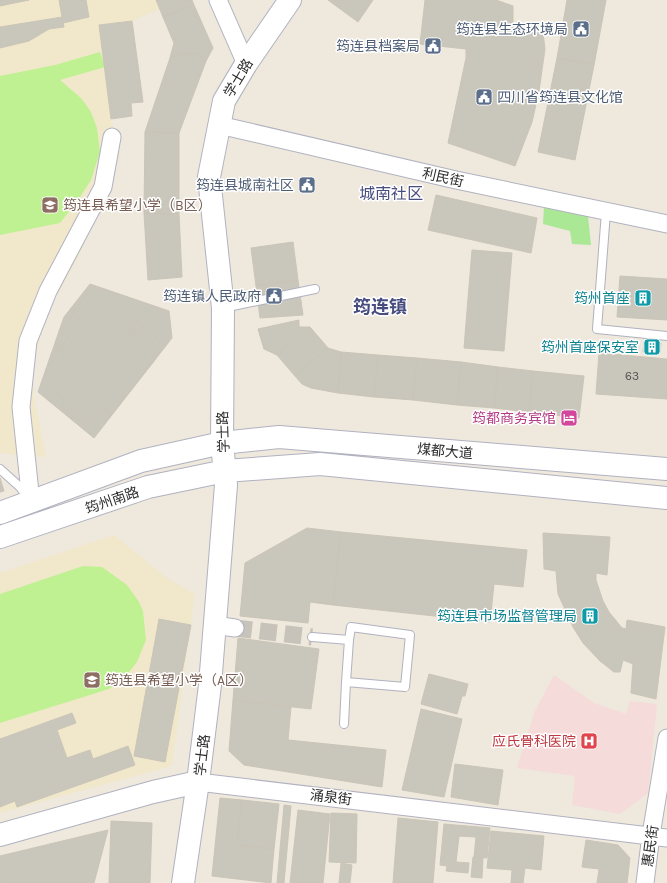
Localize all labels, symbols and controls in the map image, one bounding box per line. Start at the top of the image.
public building icon: 筠连县生态环境局 [571,19,591,39]
place label: 筠连县生态环境局 [456,21,568,38]
public building icon: 筠连县档案局 [423,36,443,56]
place label: 筠连县档案局 [336,38,420,55]
street label: 学士路 [220,56,257,101]
public building icon: 四川省筠连县文化馆 [474,87,494,107]
place label: 四川省筠连县文化馆 [497,89,623,106]
street label: 利民街 [421,164,465,190]
public building icon: 筠连县城南社区 [297,175,317,195]
place label: 筠连县城南社区 [196,177,294,194]
district label: 城南社区 [359,184,423,203]
school or university icon: 筠连县希望小学（B区） [40,195,60,215]
place label: 筠连县希望小学（B区） [63,197,212,214]
public building icon: 筠连镇人民政府 [264,286,284,306]
place label: 筠连镇人民政府 [163,288,261,305]
building icon: 筠州首座 [633,288,653,308]
place label: 筠州首座 [574,290,630,307]
district label: 筠连镇 [353,296,407,318]
building icon: 筠州首座保安室 [642,337,662,357]
place label: 筠州首座保安室 [541,339,639,356]
house number: 63 [625,369,639,383]
hotel icon: 筠都商务宾馆 [559,408,579,428]
place label: 筠都商务宾馆 [472,410,556,427]
street label: 学士路 [214,411,233,453]
street label: 煤都大道 [416,441,474,462]
street label: 筠州南路 [83,483,141,518]
building icon: 筠连县市场监督管理局 [580,606,600,626]
place label: 筠连县市场监督管理局 [437,608,577,625]
school or university icon: 筠连县希望小学（A区） [82,670,102,690]
place label: 筠连县希望小学（A区） [105,672,253,689]
hospital icon: 应氏骨科医院 [579,731,599,751]
street label: 学士路 [192,733,213,777]
place label: 应氏骨科医院 [492,733,576,750]
street label: 涌泉街 [309,787,353,808]
street label: 惠民街 [639,824,662,868]

